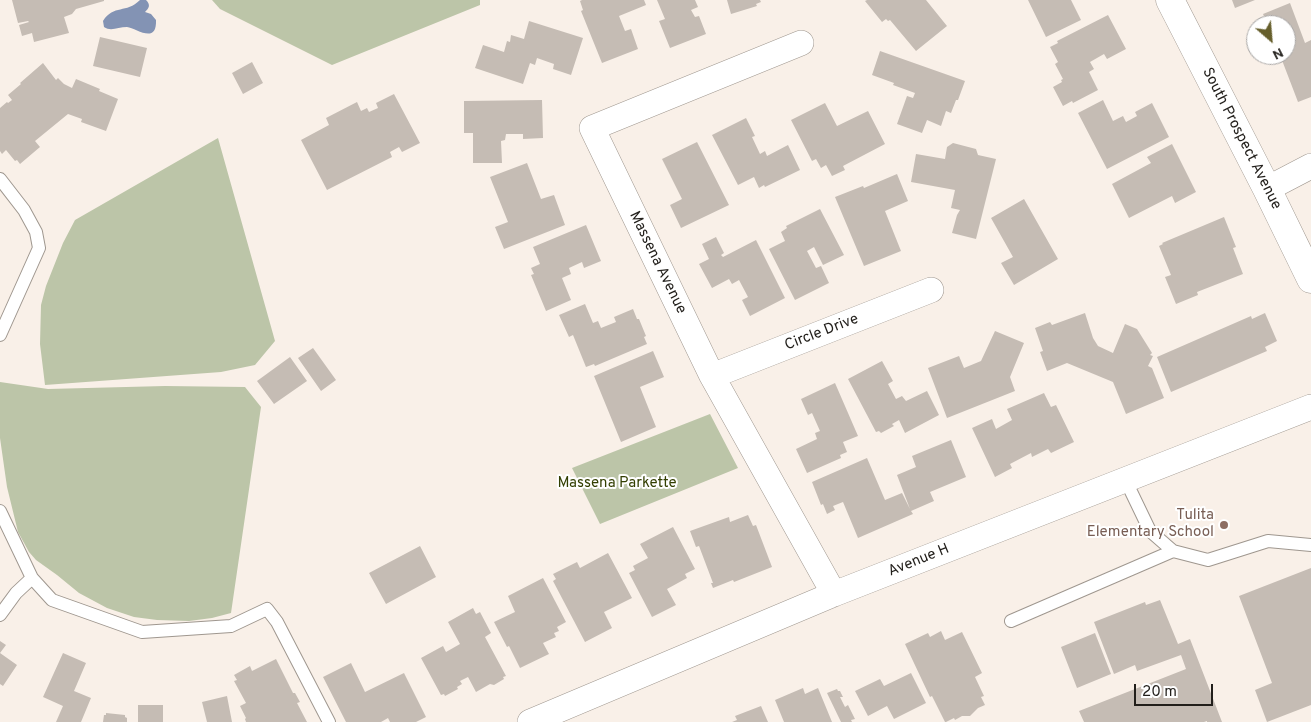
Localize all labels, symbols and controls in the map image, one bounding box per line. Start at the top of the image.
north arrow [1246,15,1296,65]
text: N [1269,43,1286,63]
street label: South Prospect Avenue [1197,65,1285,213]
street label: Massena Avenue [624,209,690,317]
street label: Circle Drive [783,311,861,355]
park label: Massena Parkette [557,475,677,493]
place label: Tulita Elementary School [1087,507,1214,542]
marker: Tulita Elementary School [1218,519,1230,531]
street label: Avenue H [886,541,952,581]
scale bar [1136,674,1215,706]
text: 20 m [1142,683,1177,702]

